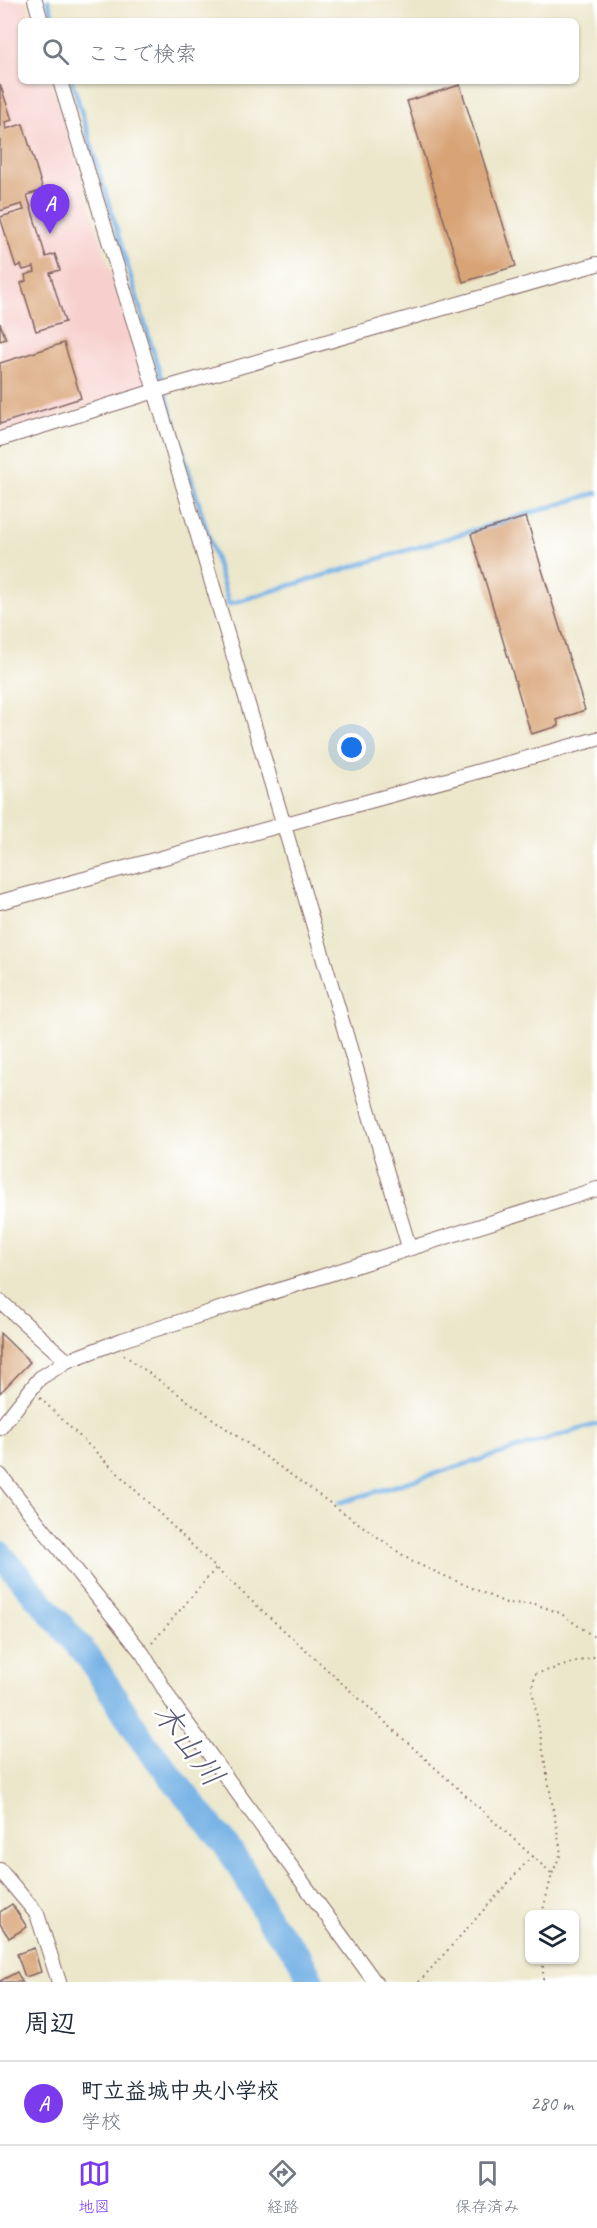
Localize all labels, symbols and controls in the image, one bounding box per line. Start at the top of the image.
search box [18,18,579,84]
icon: search [39,35,72,68]
text: ここで検索 [87,40,197,68]
pin: A [31,184,70,234]
your location [337,733,366,762]
water label: 木山川 [143,1694,234,1795]
map controls [525,1910,579,1964]
button: layers [525,1910,579,1964]
text: 周辺 [24,2007,76,2040]
text: 町立益城中央小学校 [81,2077,279,2105]
text: A [38,2091,49,2116]
text: 280 m [530,2091,573,2116]
text: 学校 [81,2109,121,2134]
tab: 地図 [78,2157,111,2217]
tab: 経路 [266,2157,299,2217]
tab: 保存済み [455,2157,519,2217]

